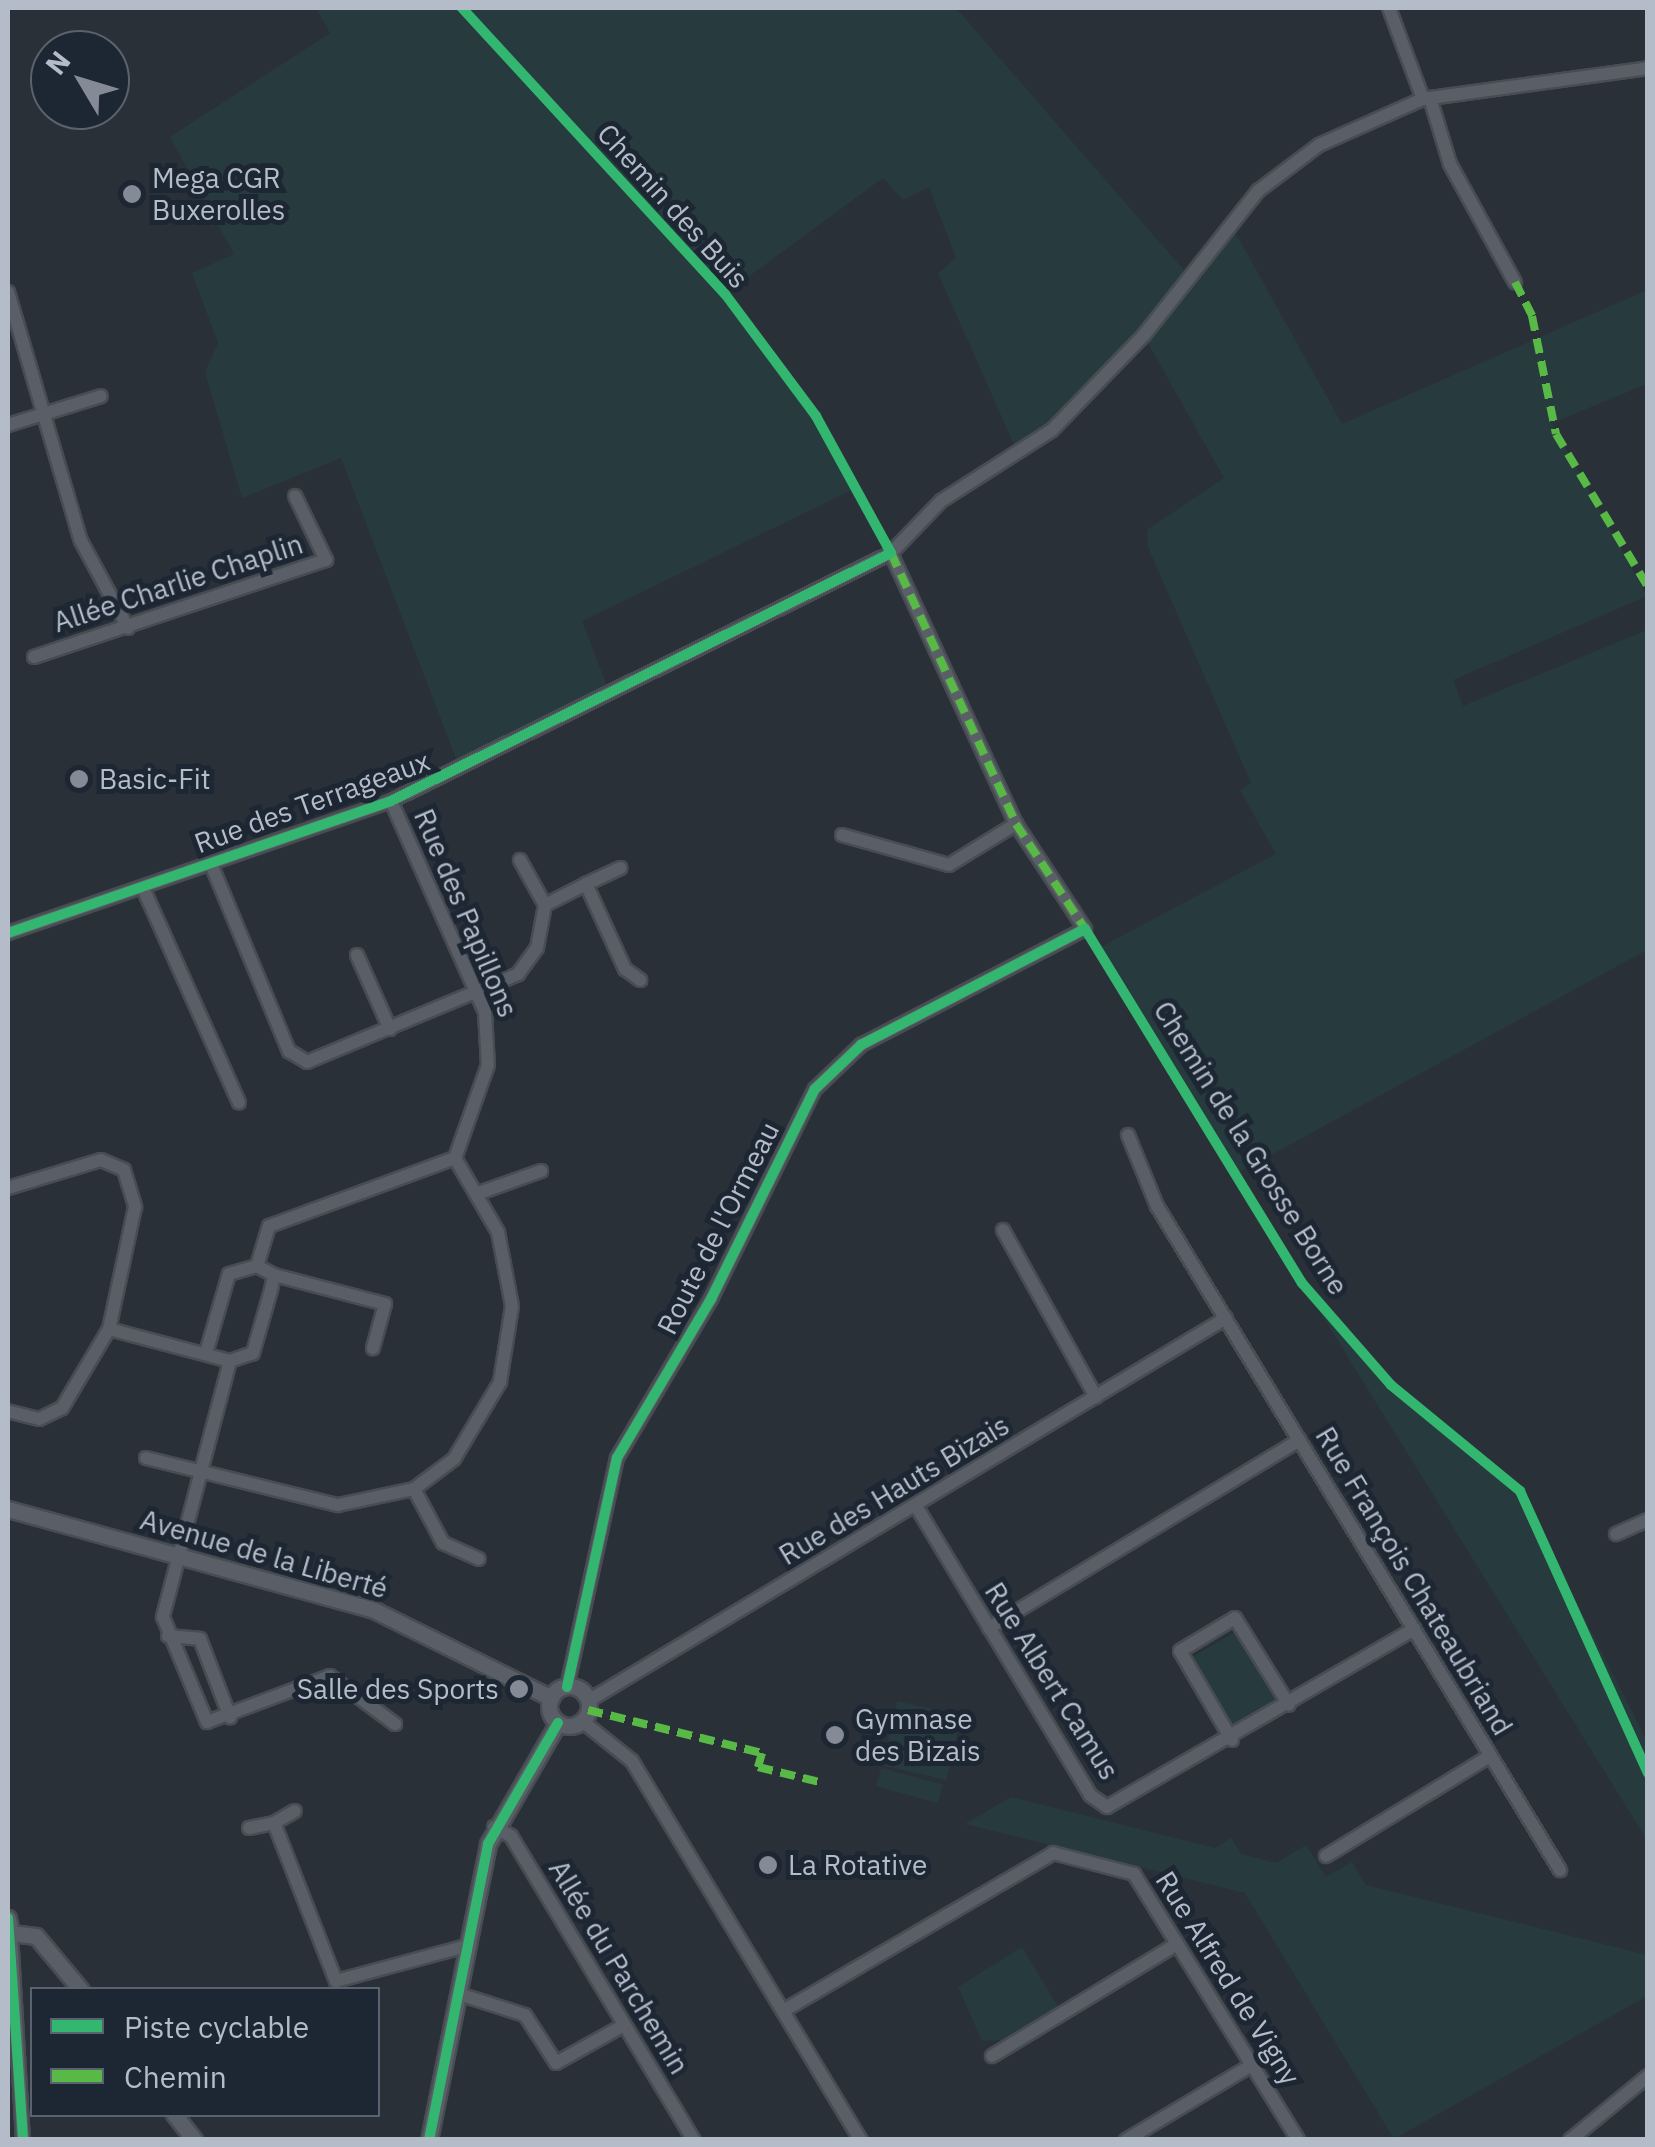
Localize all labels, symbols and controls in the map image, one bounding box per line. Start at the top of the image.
north arrow [30,30,130,130]
text: N [37,43,78,82]
street label: Chemin des Buis [590,117,756,295]
place label: Mega CGR Buxerolles [152,161,285,227]
marker: Mega CGR Buxerolles [121,183,143,205]
street label: Allée Charlie Chaplin [49,527,307,639]
street label: Rue des Terrageaux [190,744,434,860]
place label: Basic-Fit [99,762,211,796]
marker: Basic-Fit [68,768,90,790]
street label: Rue des Papillons [407,804,525,1022]
street label: Chemin de la Grosse Borne [1147,995,1355,1301]
street label: Route de l'Ormeau [650,1116,786,1340]
street label: Rue des Hauts Bizais [773,1408,1015,1572]
street label: Rue François Chateaubriand [1309,1421,1519,1741]
street label: Avenue de la Liberté [137,1503,391,1605]
street label: Rue Albert Camus [978,1576,1126,1786]
place label: Salle des Sports [297,1672,499,1706]
marker: Salle des Sports [508,1678,530,1700]
place label: Gymnase des Bizais [855,1702,981,1768]
marker: Gymnase des Bizais [824,1724,846,1746]
place label: La Rotative [788,1848,927,1882]
street label: Allée du Parchemin [542,1854,696,2080]
marker: La Rotative [757,1854,779,1876]
street label: Rue Alfred de Vigny [1149,1865,1307,2091]
legend [30,1987,380,2117]
text: Piste cyclable [124,2007,309,2046]
text: Chemin [124,2057,227,2096]

